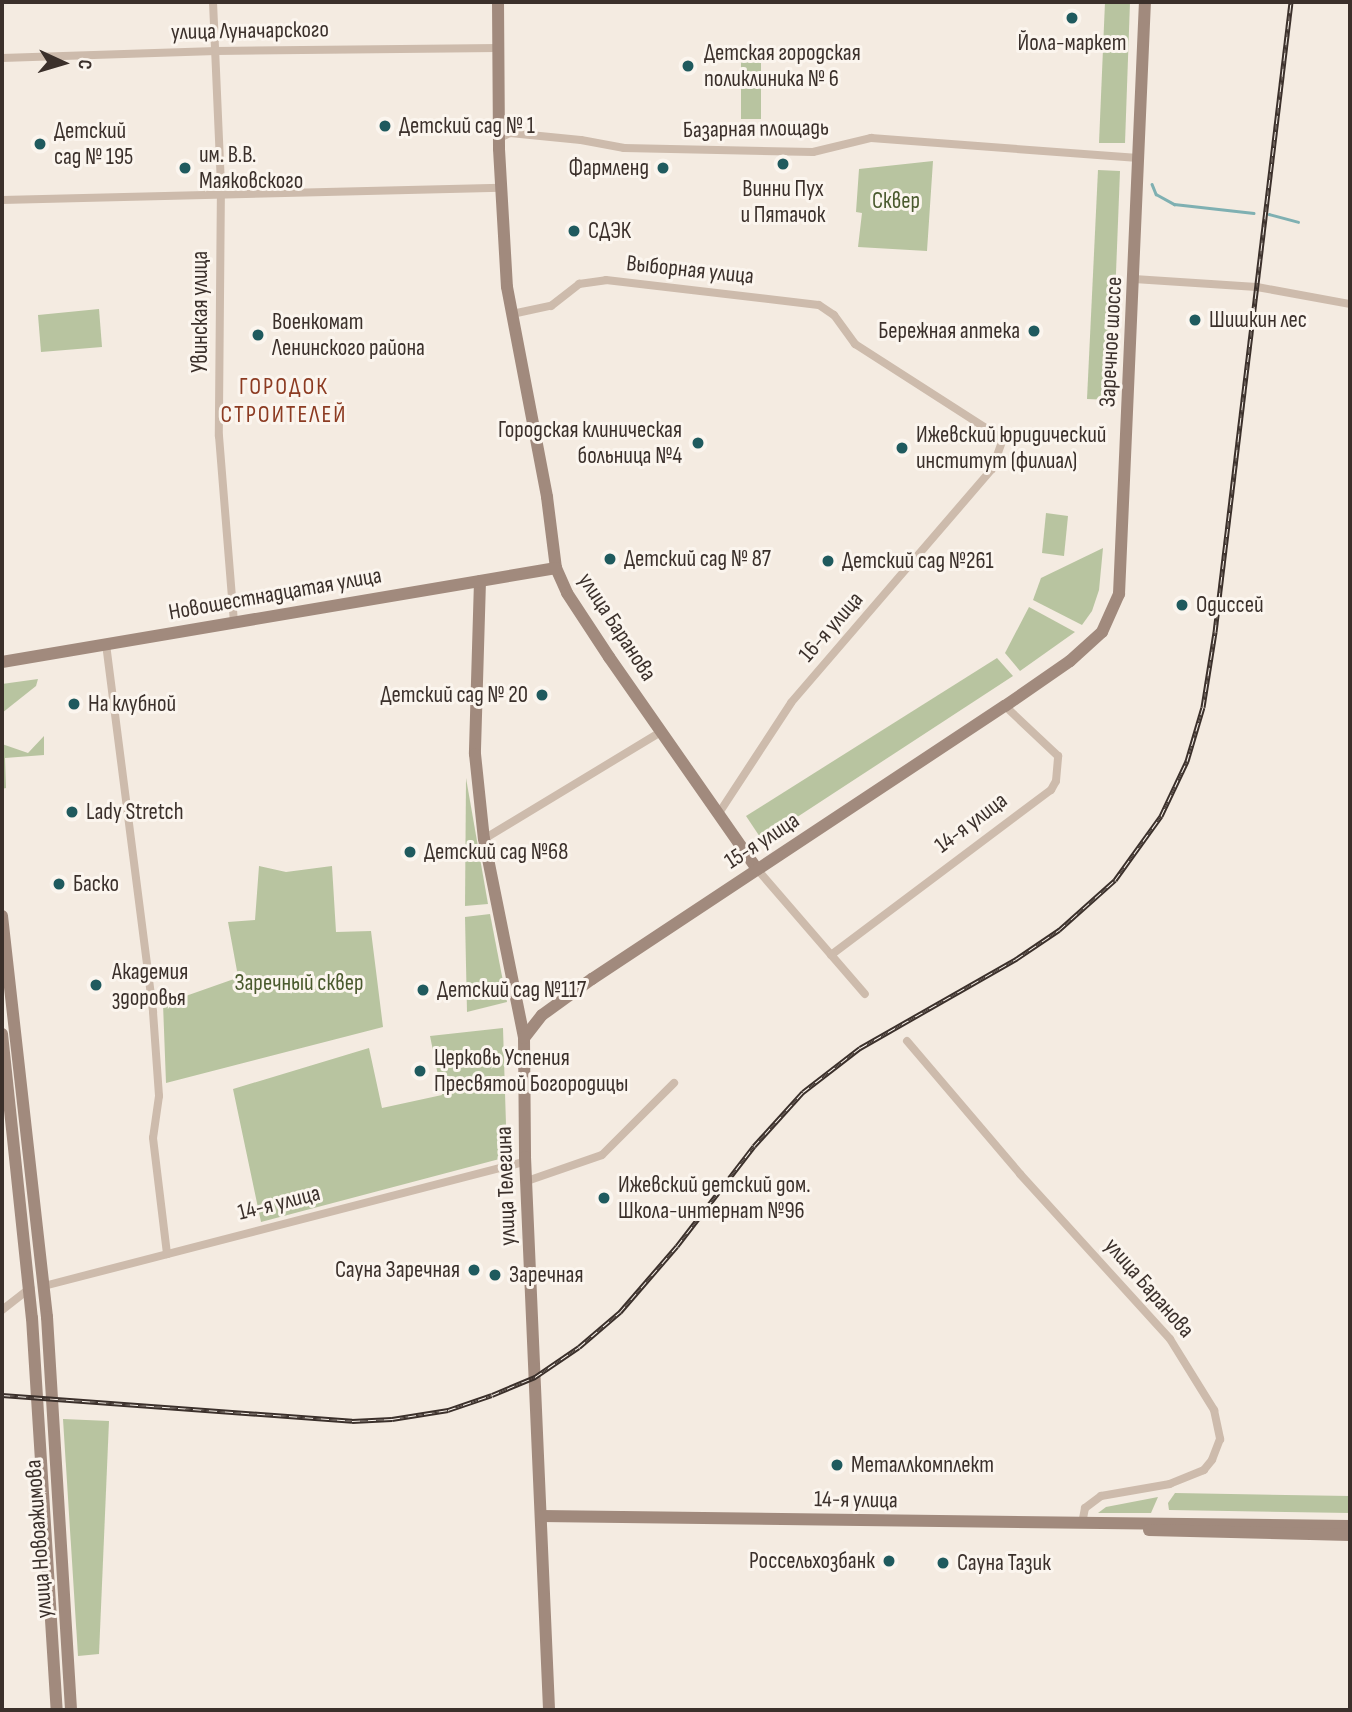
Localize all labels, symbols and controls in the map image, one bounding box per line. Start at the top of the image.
marker: Йола-маркет [1064,10,1080,26]
street label: улица Луначарского [171,16,329,46]
north arrow [28,28,98,98]
place label: Йола-маркет [1017,29,1127,57]
place label: Детская городская поликлиника № 6 [704,39,861,93]
marker: Детская городская поликлиника № 6 [678,56,698,76]
text: С [73,59,96,70]
place label: Детский сад № 1 [399,112,535,140]
street label: Базарная площадь [683,114,829,144]
place label: Детский сад № 195 [54,117,133,171]
marker: Детский сад № 1 [377,118,393,134]
marker: Детский сад № 195 [32,136,48,152]
place label: им. В.В. Маяковского [199,141,303,195]
place label: Фармленд [569,154,649,182]
marker: Винни Пух и Пятачок [775,156,791,172]
marker: им. В.В. Маяковского [177,160,193,176]
marker: Фармленд [655,160,671,176]
place label: Винни Пух и Пятачок [740,175,826,229]
park label: Сквер [872,187,920,215]
place label: СДЭК [588,217,631,245]
marker: СДЭК [566,223,582,239]
street label: Выборная улица [625,250,755,290]
street label: Увинская улица [186,251,214,373]
street label: Заречное шоссе [1094,276,1128,408]
place label: Шишкин лес [1209,306,1307,334]
place label: Военкомат Ленинского района [272,308,425,362]
marker: Шишкин лес [1187,312,1203,328]
place label: Бережная аптека [878,317,1020,345]
marker: Бережная аптека [1026,323,1042,339]
marker: Военкомат Ленинского района [250,327,266,343]
district label: ГОРОДОК СТРОИТЕЛЕЙ [222,373,346,429]
place label: Городская клиническая больница №4 [498,416,682,470]
place label: Ижевский юридический институт (филиал) [916,421,1106,475]
marker: Городская клиническая больница №4 [688,433,708,453]
marker: Ижевский юридический институт (филиал) [894,440,910,456]
place label: Детский сад № 87 [624,545,771,573]
place label: Детский сад №261 [842,547,994,575]
marker: Детский сад № 87 [602,551,618,567]
marker: Детский сад №261 [820,553,836,569]
street label: Новошестнадцатая улица [166,562,384,626]
street label: улица Баранова [572,568,662,686]
street label: 16-я улица [793,586,869,668]
place label: Одиссей [1196,591,1264,619]
marker: Одиссей [1174,597,1190,613]
place label: Детский сад № 20 [381,681,528,709]
marker: Детский сад № 20 [534,687,550,703]
place label: На клубной [88,690,176,718]
marker: На клубной [66,696,82,712]
street label: 14-я улица [929,787,1013,859]
place label: Lady Stretch [86,798,184,826]
marker: Lady Stretch [64,804,80,820]
street label: 15-я улица [720,807,804,875]
place label: Детский сад №68 [424,838,568,866]
marker: Детский сад №68 [402,844,418,860]
place label: Баско [73,870,119,898]
marker: Баско [51,876,67,892]
place label: Академия здоровья [112,958,188,1012]
park label: Заречный сквер [234,969,364,997]
marker: Академия здоровья [86,975,106,995]
place label: Детский сад №117 [437,976,586,1004]
marker: Детский сад №117 [415,982,431,998]
place label: Церковь Успения Пресвятой Богородицы [434,1044,628,1098]
marker: Церковь Успения Пресвятой Богородицы [412,1063,428,1079]
street label: улица Телегина [490,1126,522,1246]
place label: Ижевский детский дом. Школа-интернат №96 [618,1171,811,1225]
street label: 14-я улица [235,1179,323,1227]
marker: Ижевский детский дом. Школа-интернат №96 [596,1190,612,1206]
street label: улица Баранова [1098,1232,1200,1344]
place label: Сауна Заречная [335,1256,460,1284]
place label: Заречная [509,1261,583,1289]
marker: Сауна Заречная [466,1262,482,1278]
marker: Заречная [487,1267,503,1283]
place label: Металлкомплект [851,1451,994,1479]
marker: Металлкомплект [829,1457,845,1473]
street label: улица Новоажимова [20,1459,58,1619]
street label: 14-я улица [814,1485,898,1515]
place label: Россельхозбанк [749,1547,875,1575]
place label: Сауна Тазик [957,1549,1051,1577]
marker: Россельхозбанк [881,1553,897,1569]
marker: Сауна Тазик [935,1555,951,1571]

